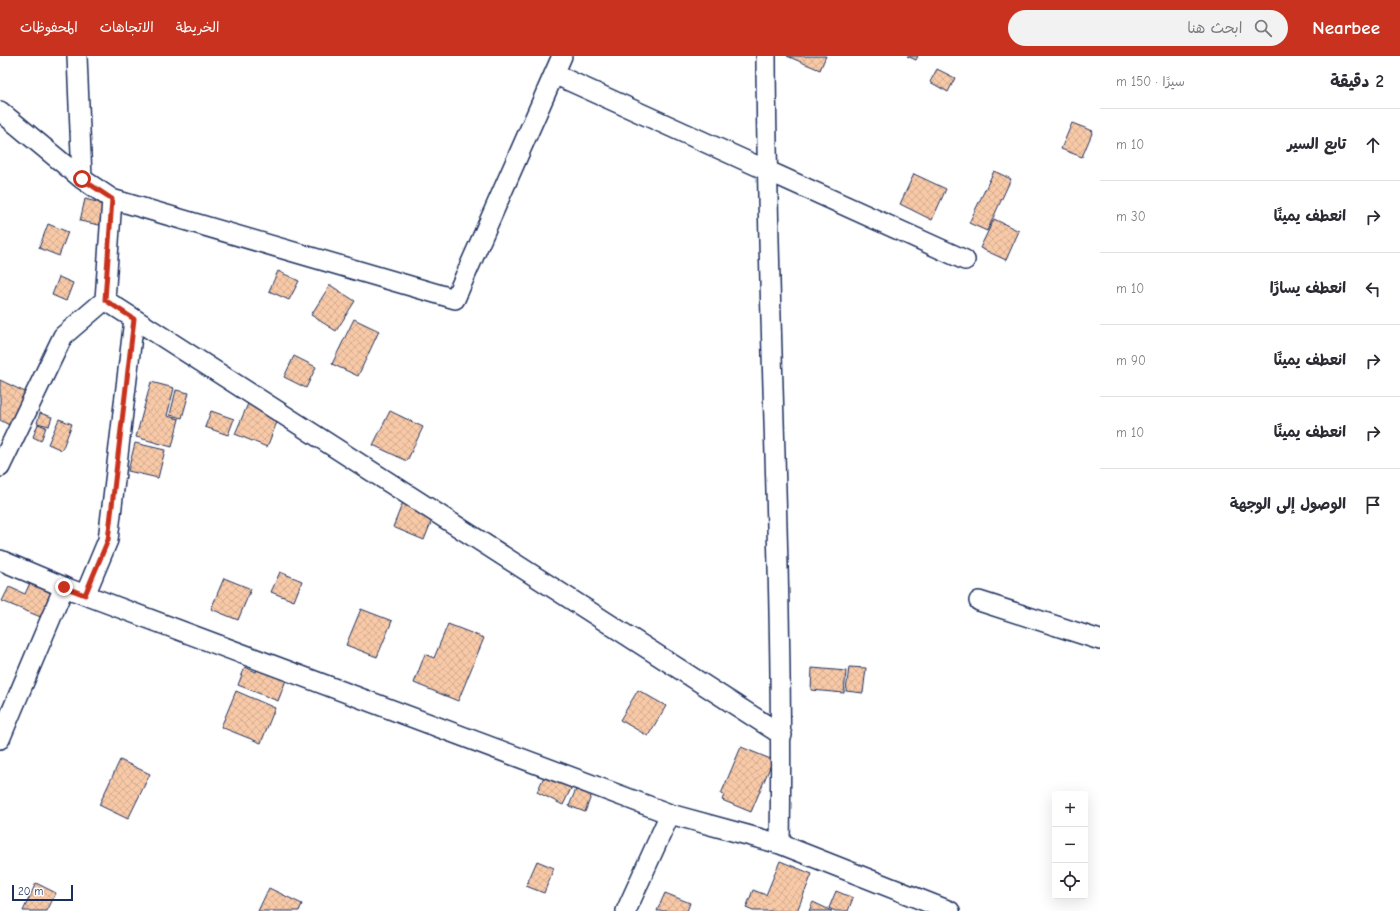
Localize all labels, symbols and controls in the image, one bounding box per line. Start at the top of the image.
search box [1008,10,1288,46]
icon: search [1252,17,1274,39]
text: Nearbee [1312,17,1380,39]
text: المحفوظات [20,19,78,36]
text: الاتجاهات [100,19,154,36]
text: الخريطة [176,19,219,36]
text: ابحث هنا [1187,19,1242,37]
text: 2 دقيقة [1330,72,1384,91]
text: سيرًا · 150 m [1116,74,1185,89]
icon: ahead [1362,134,1384,156]
text: تابع السير [1287,135,1346,153]
text: 10 m [1116,137,1144,152]
route start [73,170,91,188]
icon: right [1362,206,1384,228]
text: انعطف يمينًا [1274,207,1346,225]
text: 30 m [1116,209,1146,224]
icon: left [1362,278,1384,300]
text: انعطف يسارًا [1270,279,1346,297]
text: 10 m [1116,281,1144,296]
icon: right [1362,350,1384,372]
text: انعطف يمينًا [1274,351,1346,369]
text: 90 m [1116,353,1146,368]
icon: right [1362,422,1384,444]
text: انعطف يمينًا [1274,423,1346,441]
text: 10 m [1116,425,1144,440]
icon: arrive [1362,494,1384,516]
text: الوصول إلى الوجهة [1230,495,1346,513]
route end [55,578,73,596]
map controls [1052,791,1088,899]
button: + [1052,791,1088,827]
button: − [1052,827,1088,863]
button: locate [1052,863,1088,899]
scale bar [12,883,73,902]
text: 20 m [18,885,43,898]

